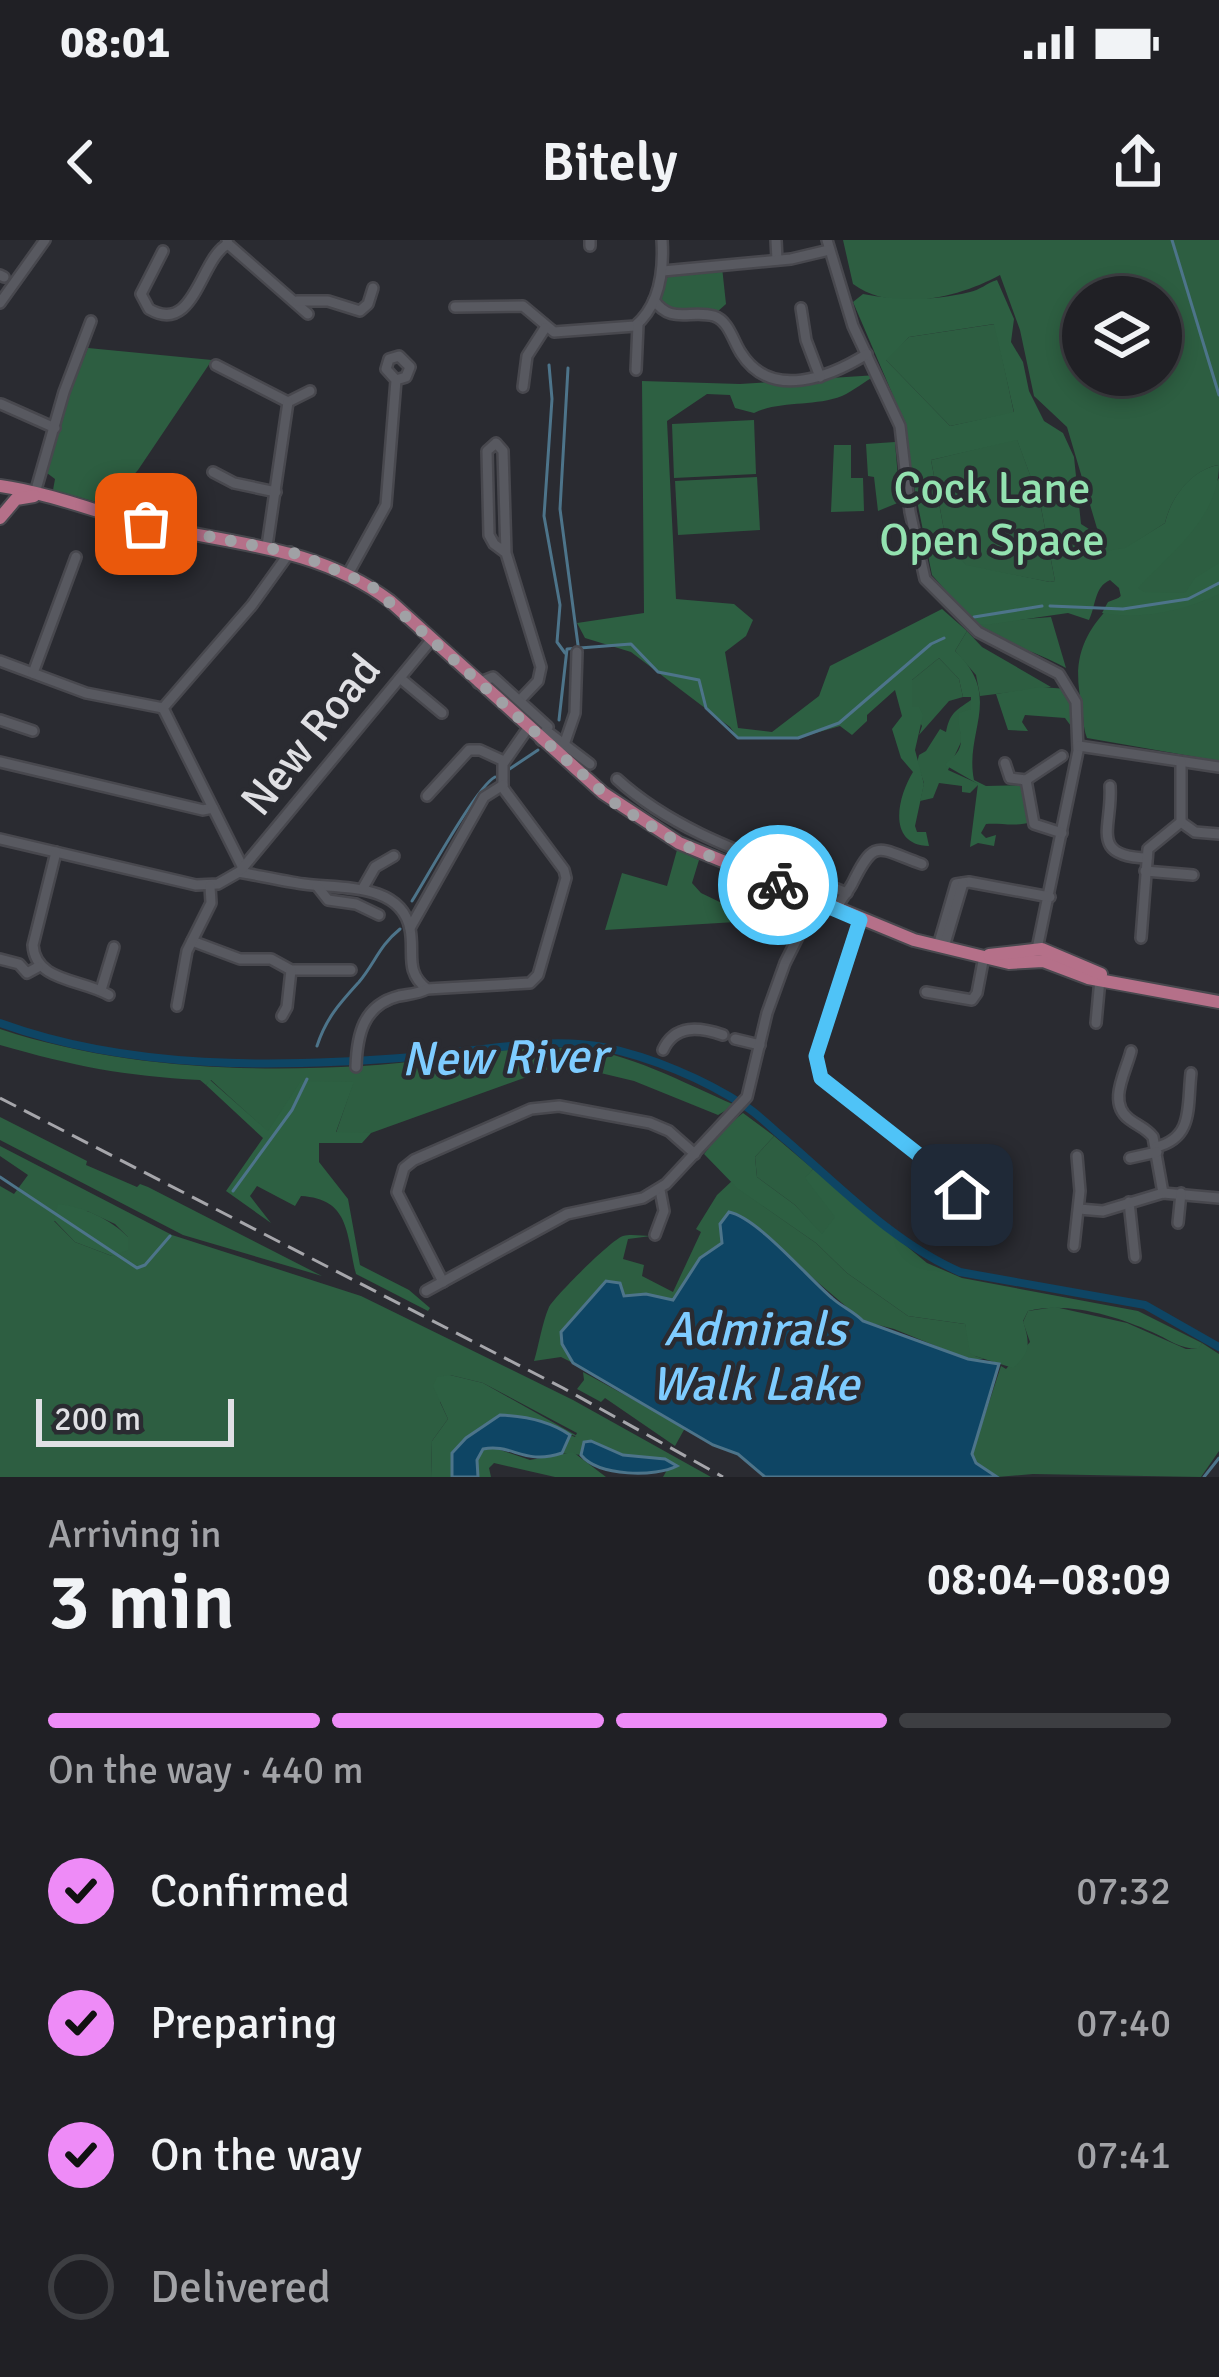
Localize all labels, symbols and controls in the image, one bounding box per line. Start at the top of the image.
text: 08:01 [60,15,170,70]
icon: back [48,129,114,195]
text: Bitely [542,129,677,196]
icon: share [1105,129,1171,195]
map controls [1062,276,1182,396]
button: layers [1062,276,1182,396]
park label: Cock Lane Open Space [879,461,1105,568]
pin [95,473,197,575]
icon: bag [113,491,179,557]
street label: New Road [229,643,393,827]
courier [718,825,838,945]
icon: bike [745,852,811,918]
water label: New River [401,1027,614,1089]
pin [911,1144,1013,1246]
icon: home [929,1162,995,1228]
water label: Admirals Walk Lake [651,1300,861,1414]
scale bar [36,1393,234,1446]
text: 200 m [54,1399,141,1440]
text: Arriving in [48,1510,222,1558]
text: 08:04–08:09 [927,1552,1171,1607]
text: 3 min [48,1555,235,1651]
text: On the way · 440 m [48,1746,364,1794]
icon: check [48,1858,114,1924]
text: Confirmed [150,1864,350,1919]
text: 07:32 [1076,1867,1171,1915]
icon: check [48,1990,114,2056]
text: Preparing [150,1996,338,2051]
text: 07:40 [1076,1999,1171,2047]
icon: check [48,2122,114,2188]
text: On the way [150,2128,362,2183]
text: 07:41 [1076,2131,1171,2179]
text: Delivered [150,2260,331,2315]

